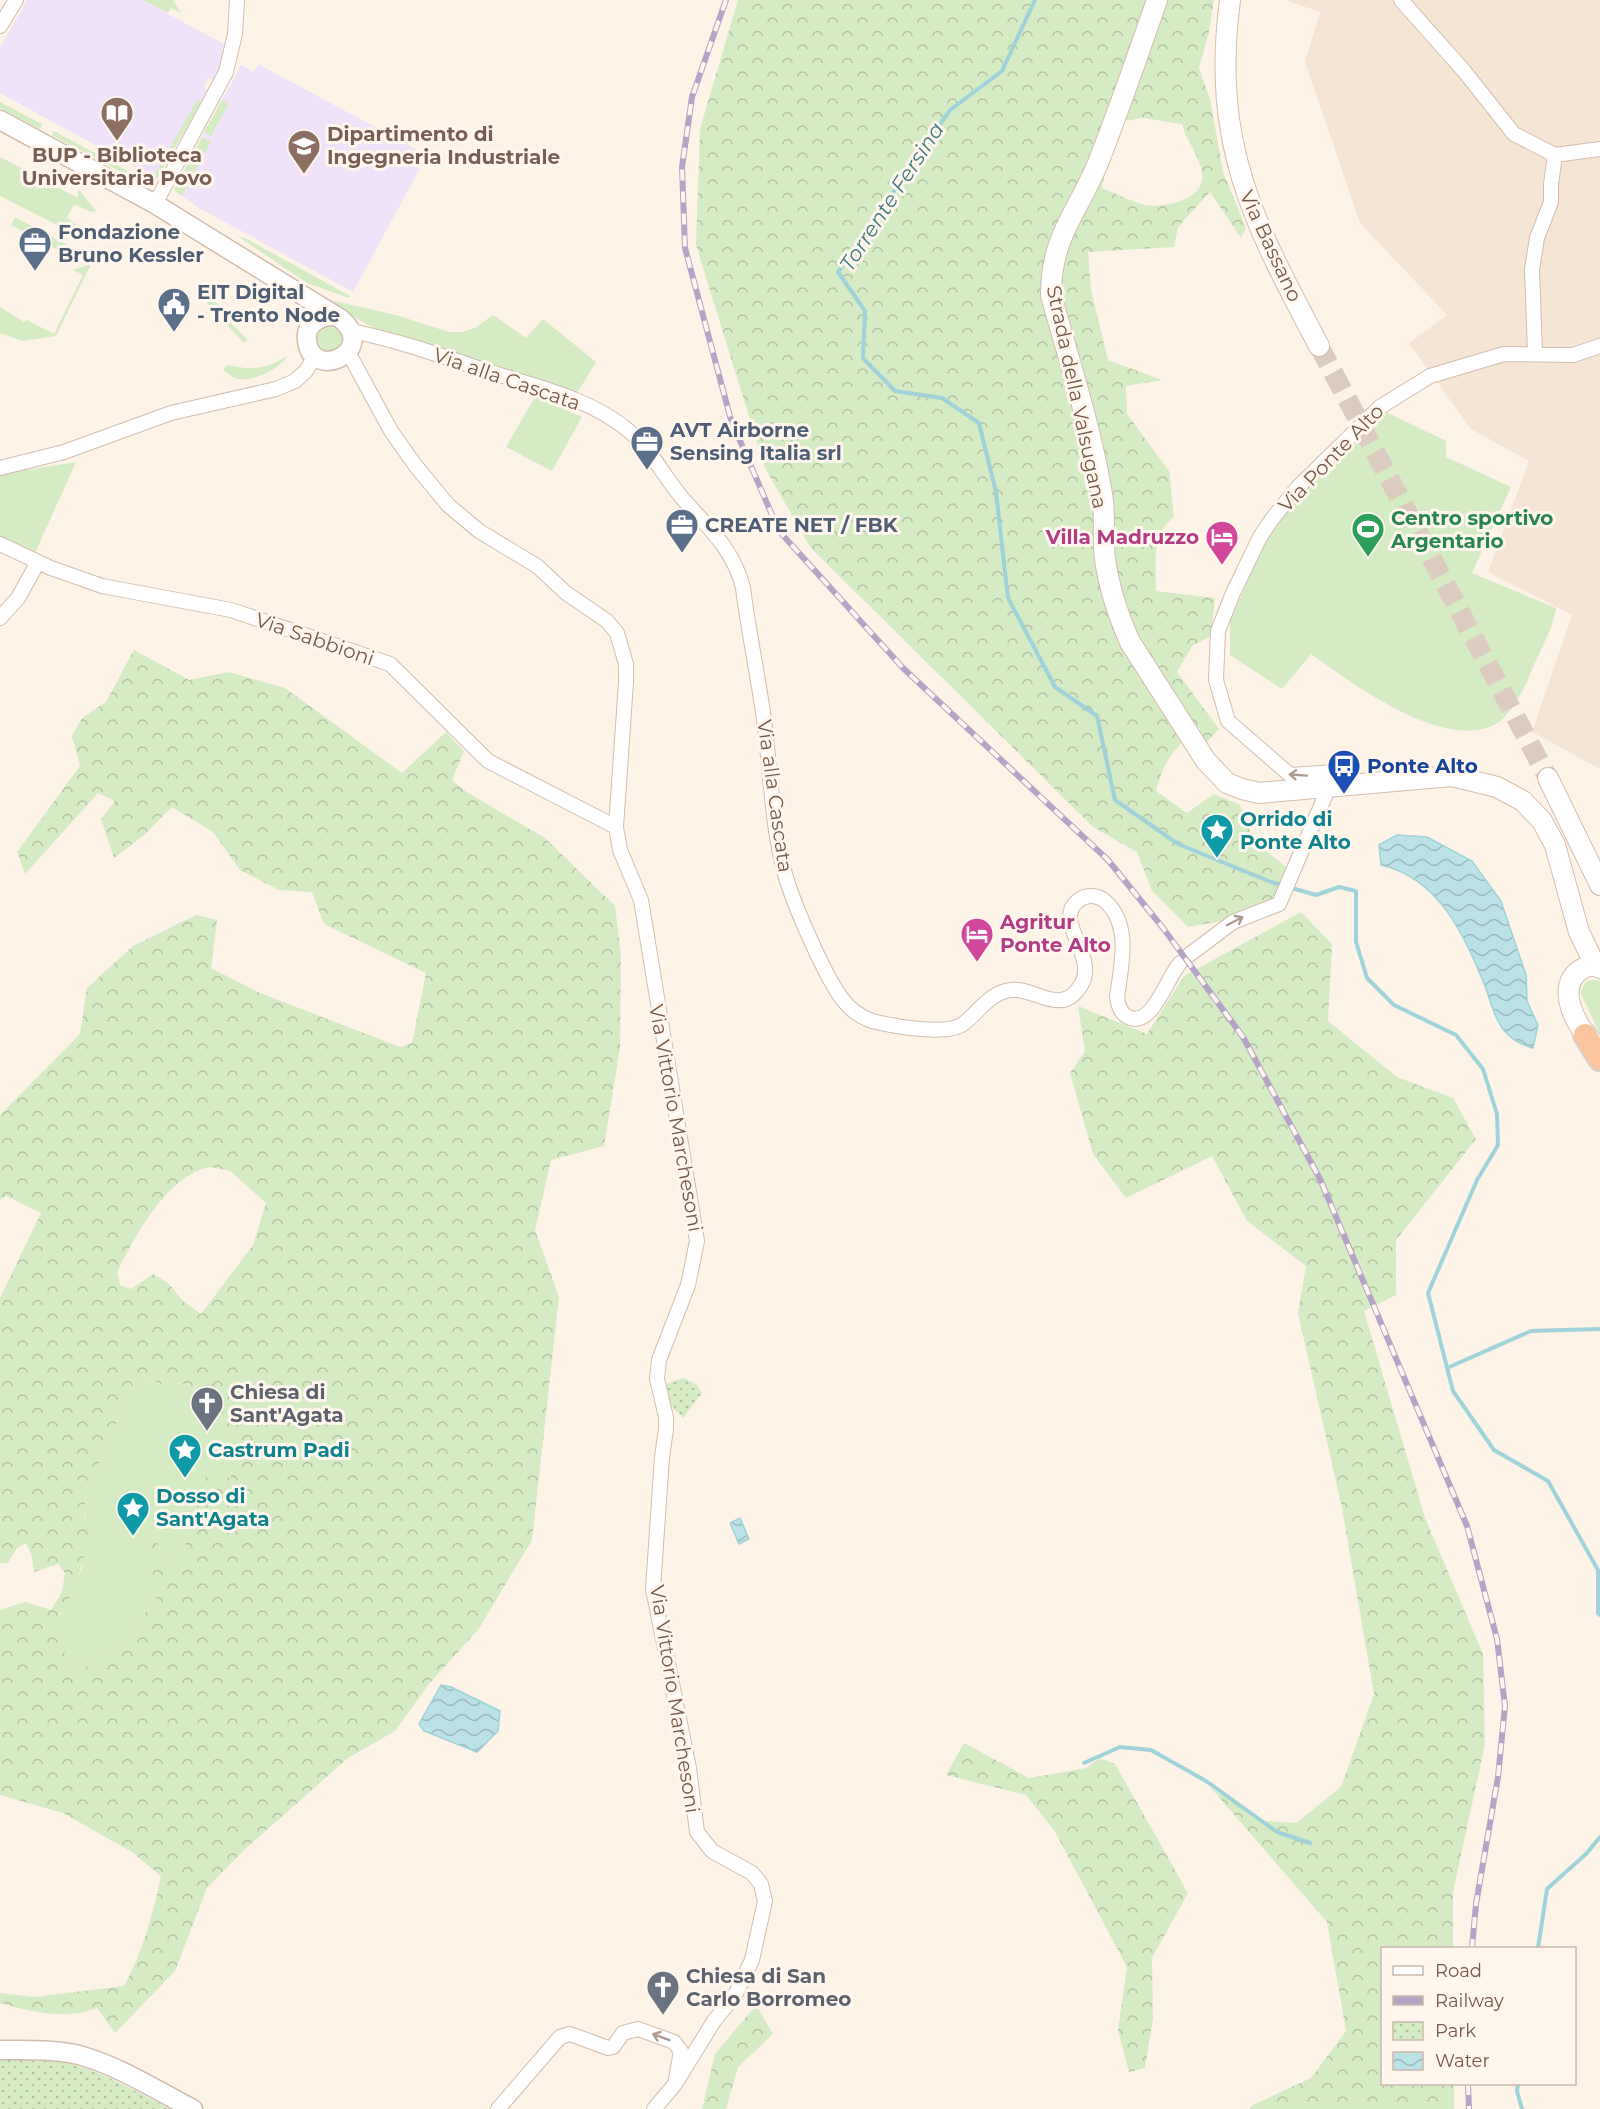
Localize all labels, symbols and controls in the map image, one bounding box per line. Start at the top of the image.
library icon: BUP - Biblioteca Universitaria Povo [99,95,135,142]
water label: Torrente Fersina [834,118,949,276]
place label: Dipartimento di Ingegneria Industriale [327,122,560,169]
school or university icon: Dipartimento di Ingegneria Industriale [286,128,322,175]
place label: BUP - Biblioteca Universitaria Povo [22,143,212,190]
street label: Via Bassano [1235,186,1307,306]
place label: Fondazione Bruno Kessler [58,220,204,267]
office icon: Fondazione Bruno Kessler [17,225,53,272]
place label: EIT Digital - Trento Node [197,280,340,327]
street label: Strada della Valsugana [1042,283,1112,511]
public building icon: EIT Digital - Trento Node [156,286,192,333]
street label: Via alla Cascata [430,343,584,415]
street label: Via Ponte Alto [1273,399,1389,517]
place label: AVT Airborne Sensing Italia srl [669,418,842,465]
office icon: AVT Airborne Sensing Italia srl [629,424,665,471]
place label: Centro sportivo Argentario [1390,506,1553,553]
office icon: CREATE NET / FBK [664,507,700,554]
sports icon: Centro sportivo Argentario [1350,511,1386,558]
place label: CREATE NET / FBK [705,513,899,537]
hotel icon: Villa Madruzzo [1204,519,1240,566]
place label: Villa Madruzzo [1045,525,1199,549]
street label: Via Sabbioni [252,607,378,671]
street label: Via alla Cascata [752,718,798,874]
bus stop icon: Ponte Alto [1326,748,1362,795]
place label: Ponte Alto [1367,754,1478,778]
one-way arrow [1288,769,1308,780]
place label: Orrido di Ponte Alto [1240,807,1351,854]
place icon: Orrido di Ponte Alto [1199,812,1235,859]
place label: Agritur Ponte Alto [999,910,1111,957]
one-way arrow [1226,915,1243,927]
hotel icon: Agritur Ponte Alto [959,916,995,963]
street label: Via Vittorio Marchesoni [644,1002,708,1234]
place label: Chiesa di Sant'Agata [230,1380,344,1427]
church icon: Chiesa di Sant'Agata [189,1385,225,1432]
place icon: Castrum Padi [167,1432,203,1479]
place label: Castrum Padi [208,1438,350,1462]
place label: Dosso di Sant'Agata [156,1484,270,1531]
place icon: Dosso di Sant'Agata [115,1490,151,1537]
street label: Via Vittorio Marchesoni [645,1583,705,1815]
legend [1381,1947,1576,2085]
text: Road [1435,1960,1482,1982]
place label: Chiesa di San Carlo Borromeo [686,1964,851,2011]
church icon: Chiesa di San Carlo Borromeo [645,1969,681,2016]
text: Railway [1435,1990,1504,2012]
text: Park [1435,2020,1476,2042]
one-way arrow [652,2031,671,2042]
text: Water [1435,2050,1490,2072]

